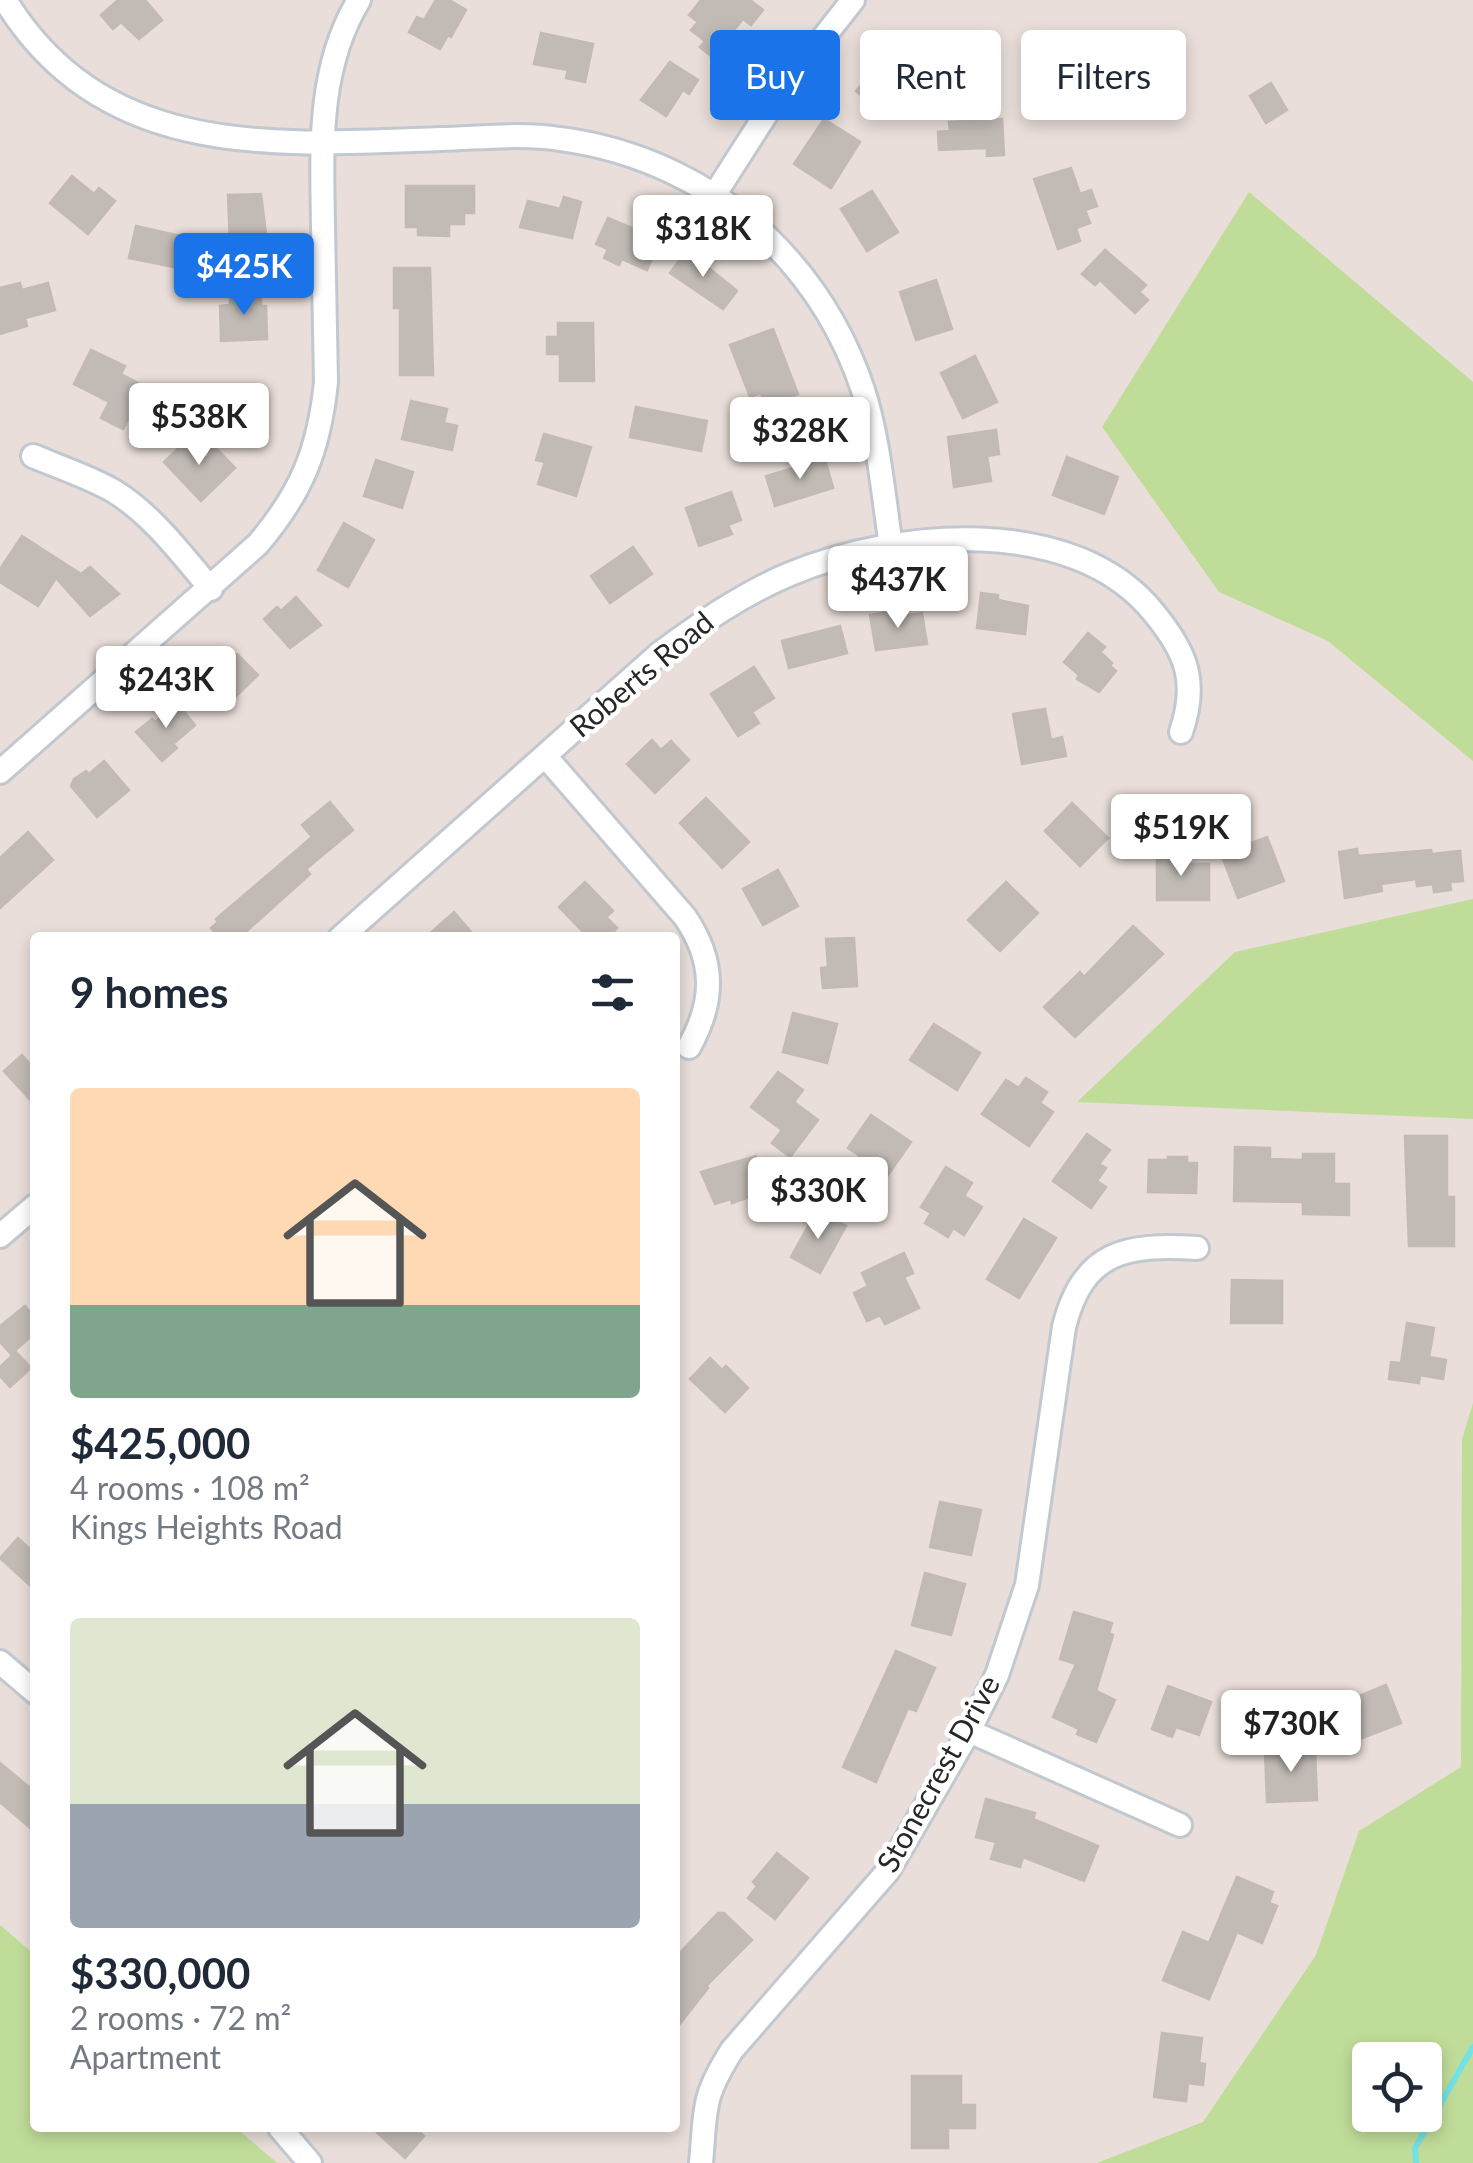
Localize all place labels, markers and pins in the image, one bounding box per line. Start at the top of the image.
pin: $318K [633,195,773,280]
pin: $425K [174,233,314,318]
pin: $538K [129,383,269,468]
pin: $328K [730,397,870,482]
pin: $437K [828,546,968,631]
pin: $243K [96,646,236,731]
pin: $519K [1111,794,1251,879]
pin: $330K [748,1157,888,1242]
pin: $730K [1221,1690,1361,1775]

